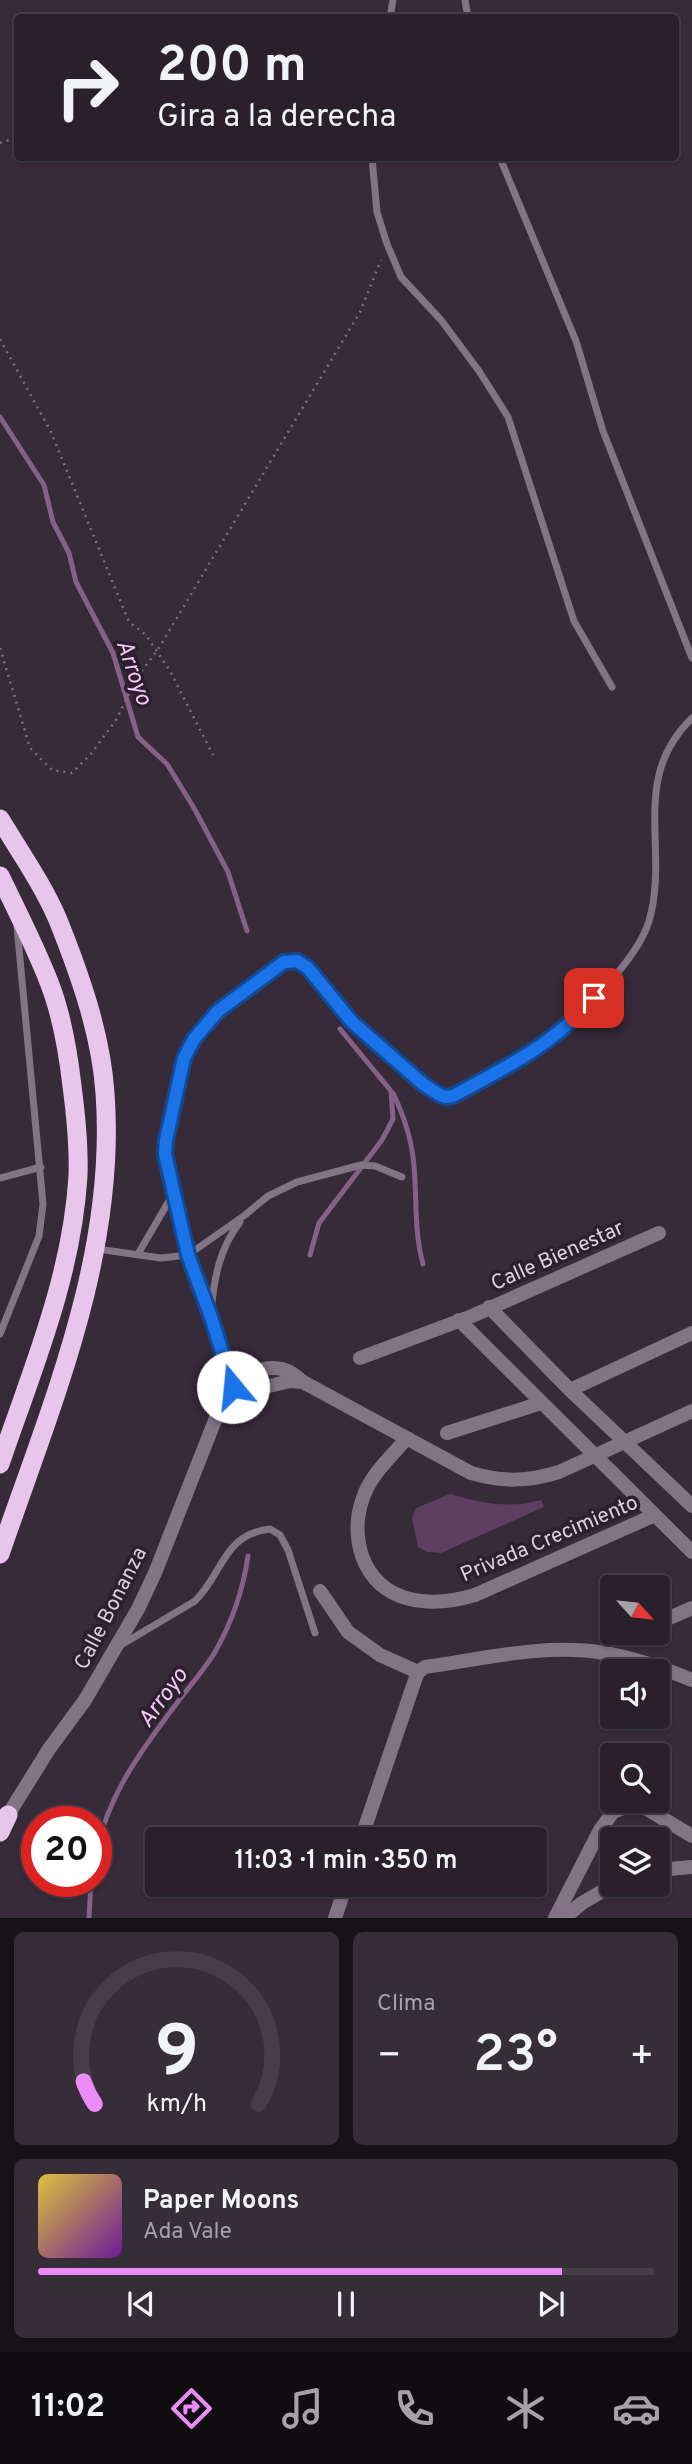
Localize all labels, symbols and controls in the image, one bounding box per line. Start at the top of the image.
text: 200 m [157,37,307,99]
icon: right [42,42,133,133]
text: Gira a la derecha [157,98,396,138]
water label: Arroyo [108,636,158,710]
pin [564,968,624,1028]
icon: arrive [575,979,613,1017]
street label: Calle Bienestar [487,1215,628,1298]
position arrow [196,1350,270,1424]
street label: Privada Crecimiento [457,1490,643,1589]
street label: Calle Bonanza [69,1543,154,1675]
north arrow [600,1575,670,1645]
map controls [600,1575,670,1897]
button: sound [600,1659,670,1729]
water label: Arroyo [133,1662,196,1734]
button: search [600,1743,670,1813]
speed limit sign: 20 [21,1806,112,1897]
button: layers [600,1827,670,1897]
text: 11:03 · 1 min · 350 m [234,1845,458,1878]
text: Clima [377,1990,435,2019]
text: 9 [154,2011,199,2103]
text: 23° [473,2024,558,2090]
text: − [377,2033,402,2082]
text: + [629,2033,654,2082]
text: km/h [146,2089,207,2121]
text: Paper Moons [143,2185,299,2218]
text: Ada Vale [143,2218,232,2247]
icon: previous [122,2285,160,2323]
icon: pause [327,2285,365,2323]
icon: next [532,2285,570,2323]
icon: directions [167,2384,216,2433]
icon: music [278,2384,327,2433]
icon: phone [390,2384,439,2433]
icon: climate [501,2384,550,2433]
icon: car [612,2384,661,2433]
text: 11:02 [31,2388,105,2428]

